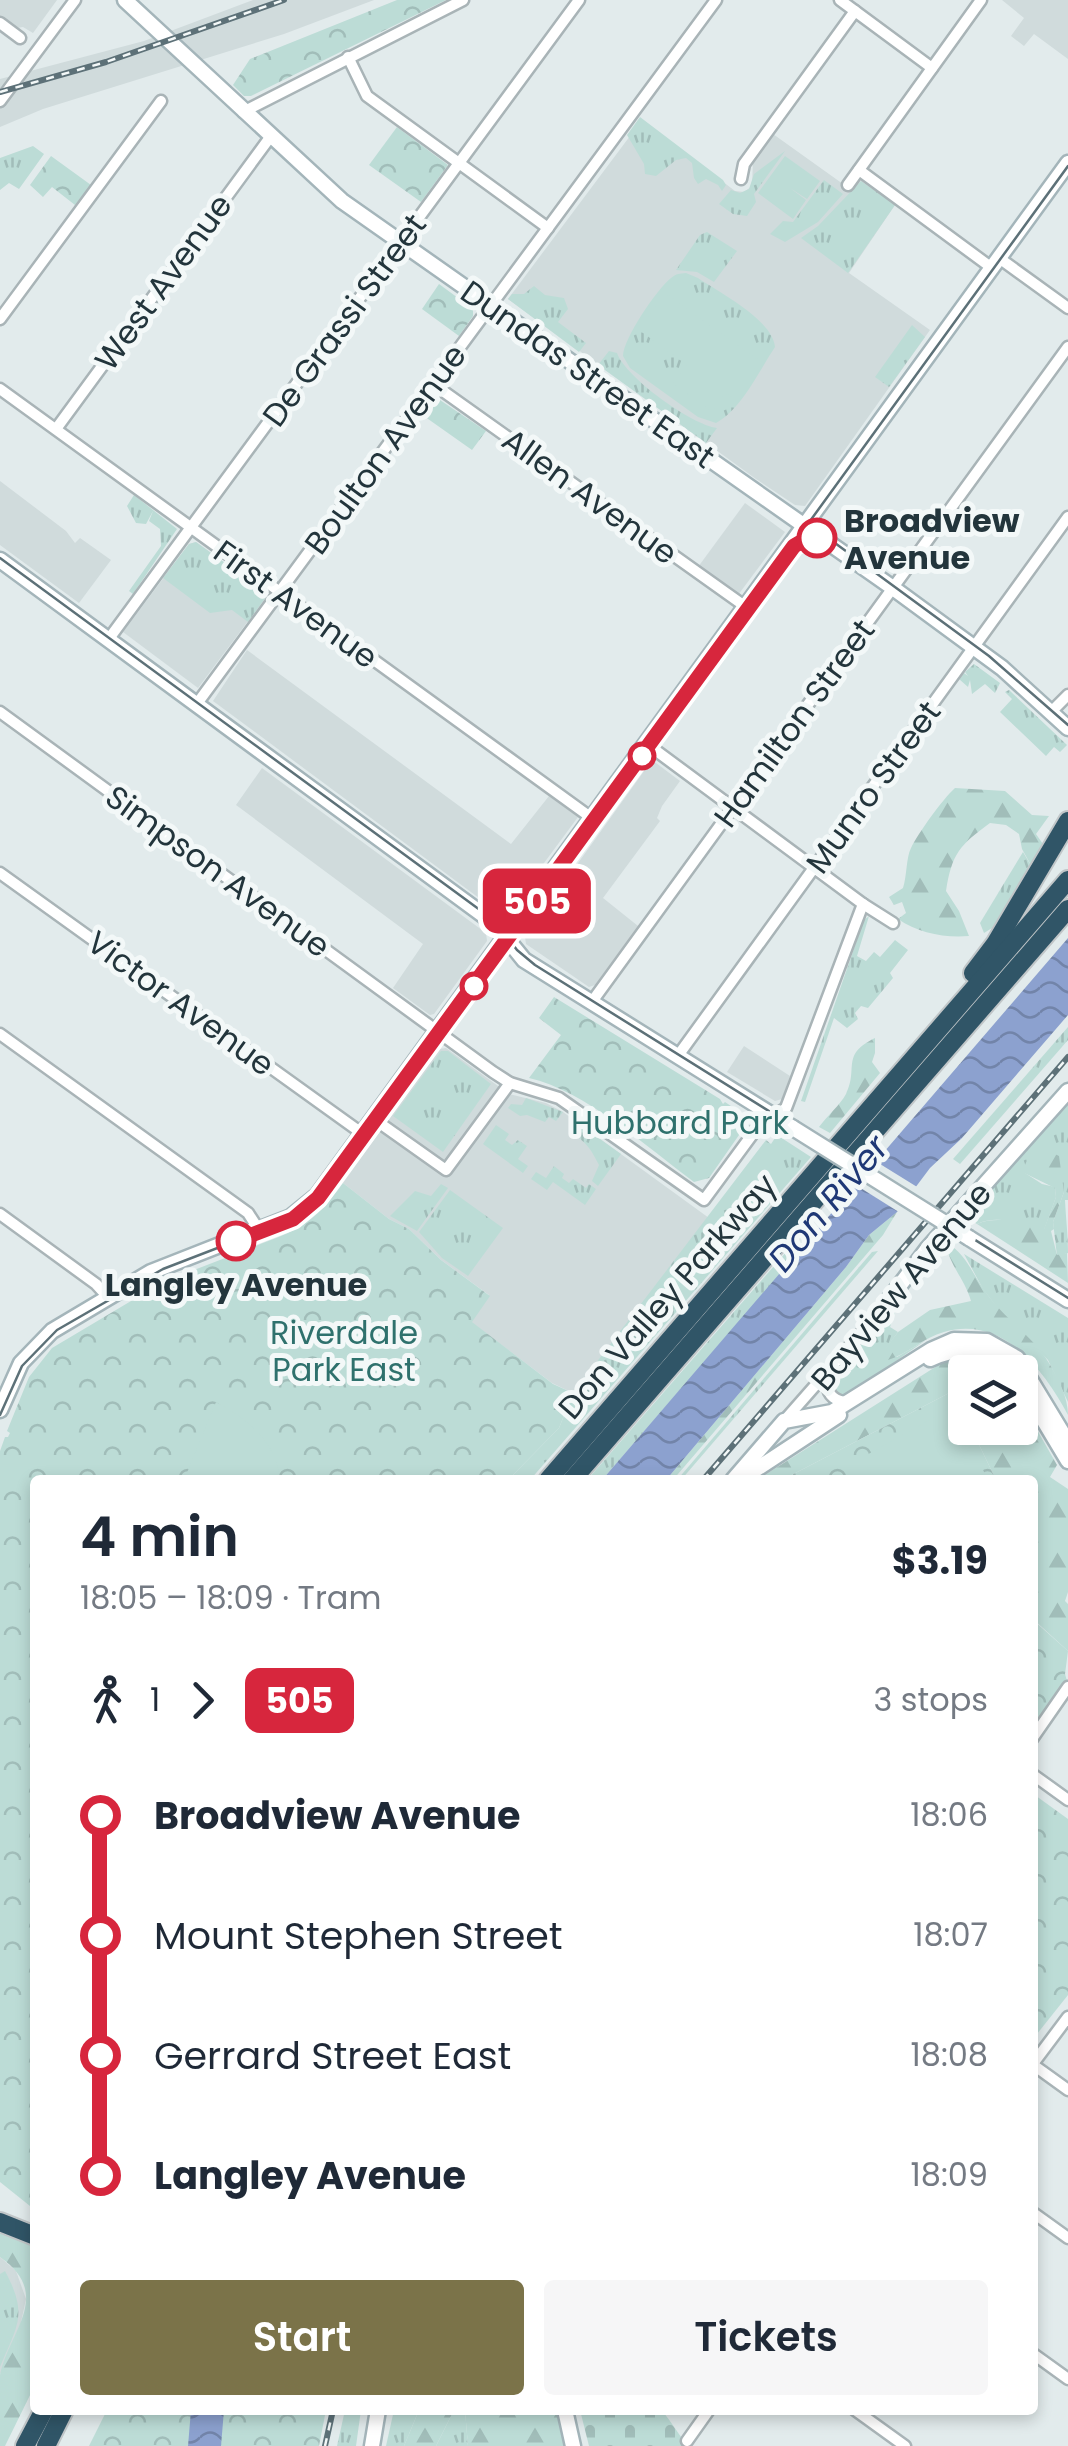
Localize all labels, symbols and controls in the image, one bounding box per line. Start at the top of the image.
street label: West Avenue [84,185,242,379]
street label: De Grassi Street [251,204,437,436]
street label: Dundas Street East [452,269,724,479]
street label: Boulton Avenue [293,335,477,563]
street label: Allen Avenue [493,417,687,575]
place label: Broadview Avenue [844,498,1020,580]
marker: Broadview Avenue [798,519,836,557]
street label: First Avenue [205,529,387,679]
street label: Hamilton Street [703,610,885,836]
street label: Munro Street [795,692,951,882]
unlabelled marker [629,743,655,769]
street label: Simpson Avenue [97,774,339,968]
line badge: 505 [480,868,594,934]
text: 505 [503,877,571,926]
street label: Victor Avenue [78,920,284,1086]
unlabelled marker [461,973,487,999]
park label: Hubbard Park [571,1100,790,1145]
water label: Don River [756,1124,900,1282]
street label: Don Valley Parkway [548,1163,786,1429]
street label: Bayview Avenue [800,1172,1002,1400]
marker: Langley Avenue [217,1222,255,1260]
place label: Langley Avenue [105,1262,367,1307]
park label: Riverdale Park East [270,1310,418,1392]
map controls [948,1355,1038,1445]
button: layers [948,1355,1038,1445]
text: 4 min [80,1498,239,1575]
text: $3.19 [892,1534,988,1587]
text: 18:05 – 18:09 · Tram [80,1575,381,1620]
icon: walk [80,1673,135,1728]
icon: forward [175,1673,230,1728]
text: 505 [265,1676,334,1725]
text: 1 [150,1677,160,1722]
text: 3 stops [873,1677,988,1722]
text: Broadview Avenue [154,1789,520,1842]
text: 18:06 [910,1792,988,1837]
text: Mount Stephen Street [154,1909,563,1962]
text: 18:07 [913,1912,988,1957]
text: Gerrard Street East [154,2029,511,2082]
text: 18:08 [910,2032,988,2077]
text: Langley Avenue [154,2149,466,2202]
text: 18:09 [910,2152,988,2197]
button: Start [80,2280,524,2395]
button: Tickets [544,2280,988,2395]

